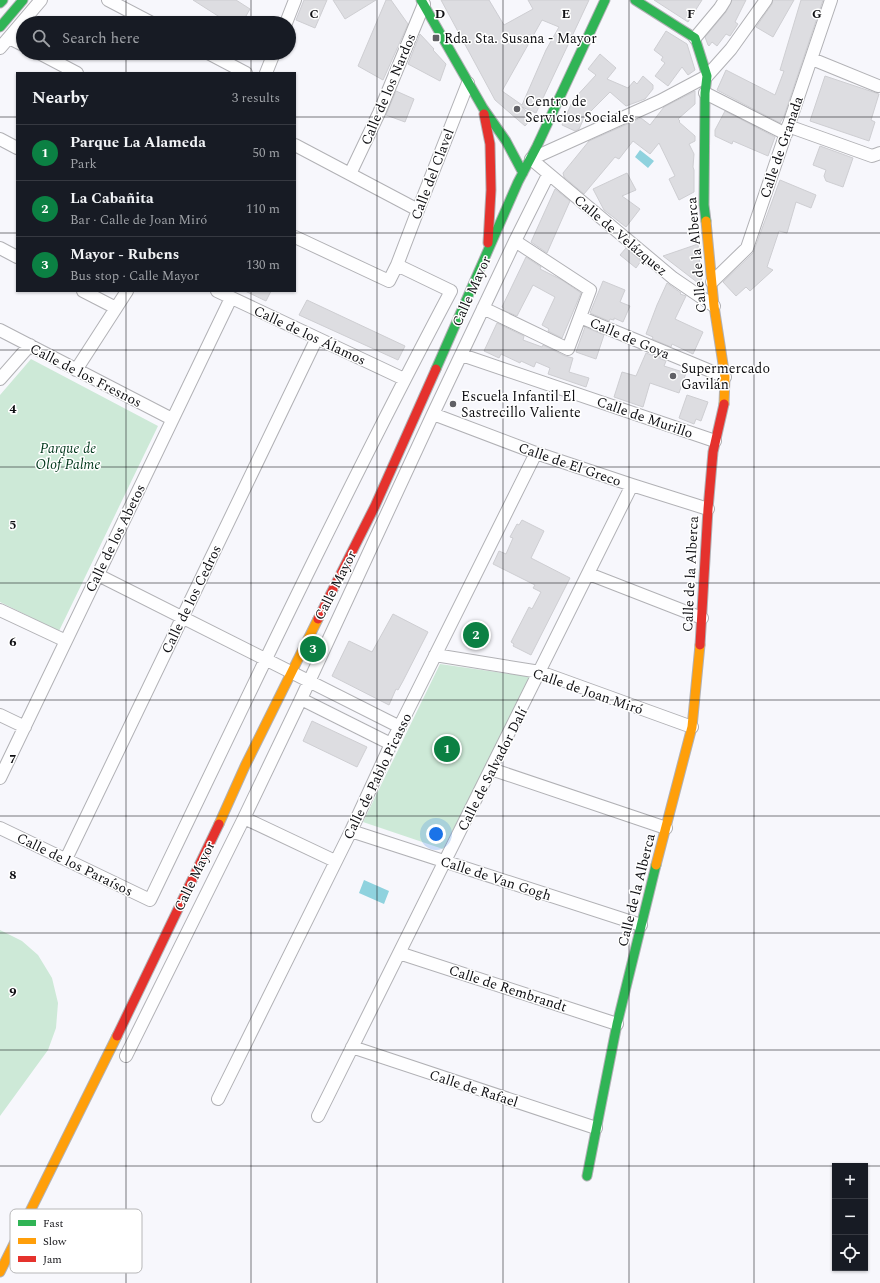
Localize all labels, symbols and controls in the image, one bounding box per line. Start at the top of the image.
text: C [309,4,319,24]
text: D [435,4,445,24]
text: E [562,4,571,24]
text: F [687,4,695,24]
text: G [812,4,822,24]
search box [16,16,296,60]
icon: search [30,27,52,49]
text: Search here [62,27,140,50]
place label: Rda. Sta. Susana - Mayor [444,28,597,49]
street label: Calle de los Nardos [355,30,422,148]
marker: Rda. Sta. Susana - Mayor [431,33,441,43]
text: Nearby [32,85,88,111]
text: 3 results [232,88,280,108]
place label: Centro de Servicios Sociales [525,91,635,128]
street label: Calle de Granada [754,93,809,201]
marker: Centro de Servicios Sociales [512,104,522,114]
street label: Calle del Clavel [405,125,460,223]
text: Parque La Alameda [70,131,206,154]
text: 1 [41,143,49,163]
text: 50 m [253,143,280,163]
text: Park [70,154,97,174]
text: La Cabañita [70,187,154,210]
street label: Calle de Velázquez [569,190,672,281]
street label: Calle de la Alberca [681,196,712,314]
text: 2 [41,199,49,219]
text: 110 m [246,199,280,219]
text: Bar · Calle de Joan Miró [70,210,207,230]
text: Mayor - Rubens [70,243,179,266]
street label: Calle Mayor [447,252,497,330]
text: 3 [41,255,49,275]
text: 130 m [246,255,280,275]
text: Bus stop · Calle Mayor [70,266,199,286]
street label: Calle de los Álamos [250,300,369,371]
street label: Calle de Goya [586,312,673,365]
street label: Calle de los Fresnos [26,338,145,413]
place label: Supermercado Gavilán [681,358,770,395]
marker: Supermercado Gavilán [668,371,678,381]
place label: Escuela Infantil El Sastrecillo Valiente [461,386,581,423]
street label: Calle de Murillo [594,391,696,444]
text: 4 [9,399,17,419]
marker: Escuela Infantil El Sastrecillo Valiente [448,399,458,409]
street label: Calle de El Greco [516,437,624,492]
park label: Parque de Olof Palme [36,438,100,475]
street label: Calle de los Abetos [80,480,151,596]
text: 5 [9,515,17,535]
street label: Calle de la Alberca [677,515,704,633]
street label: Calle de los Cedros [156,541,227,657]
street label: Calle Mayor [309,546,362,624]
pin: 2 [463,620,489,650]
text: 6 [9,632,17,652]
pin: 3 [300,634,326,664]
street label: Calle de Joan Miró [530,663,646,720]
street label: Calle de Salvador Dalí [452,703,533,835]
street label: Calle de Pablo Picasso [338,709,417,843]
pin: 1 [434,734,460,764]
text: 7 [9,749,17,769]
your location [426,824,446,844]
street label: Calle de los Paraísos [13,827,136,902]
street label: Calle de la Alberca [612,831,661,949]
street label: Calle Mayor [168,837,221,915]
street label: Calle de Van Gogh [438,851,554,906]
text: 8 [9,865,17,885]
street label: Calle de Rembrandt [446,960,570,1017]
text: 9 [9,982,17,1002]
street label: Calle de Rafael [427,1064,521,1113]
map controls [832,1163,868,1271]
button: + [832,1163,868,1199]
button: − [832,1199,868,1235]
legend [10,1209,142,1273]
text: Fast [43,1215,64,1232]
text: Slow [43,1233,67,1250]
button: locate [832,1235,868,1271]
text: Jam [43,1251,62,1268]

